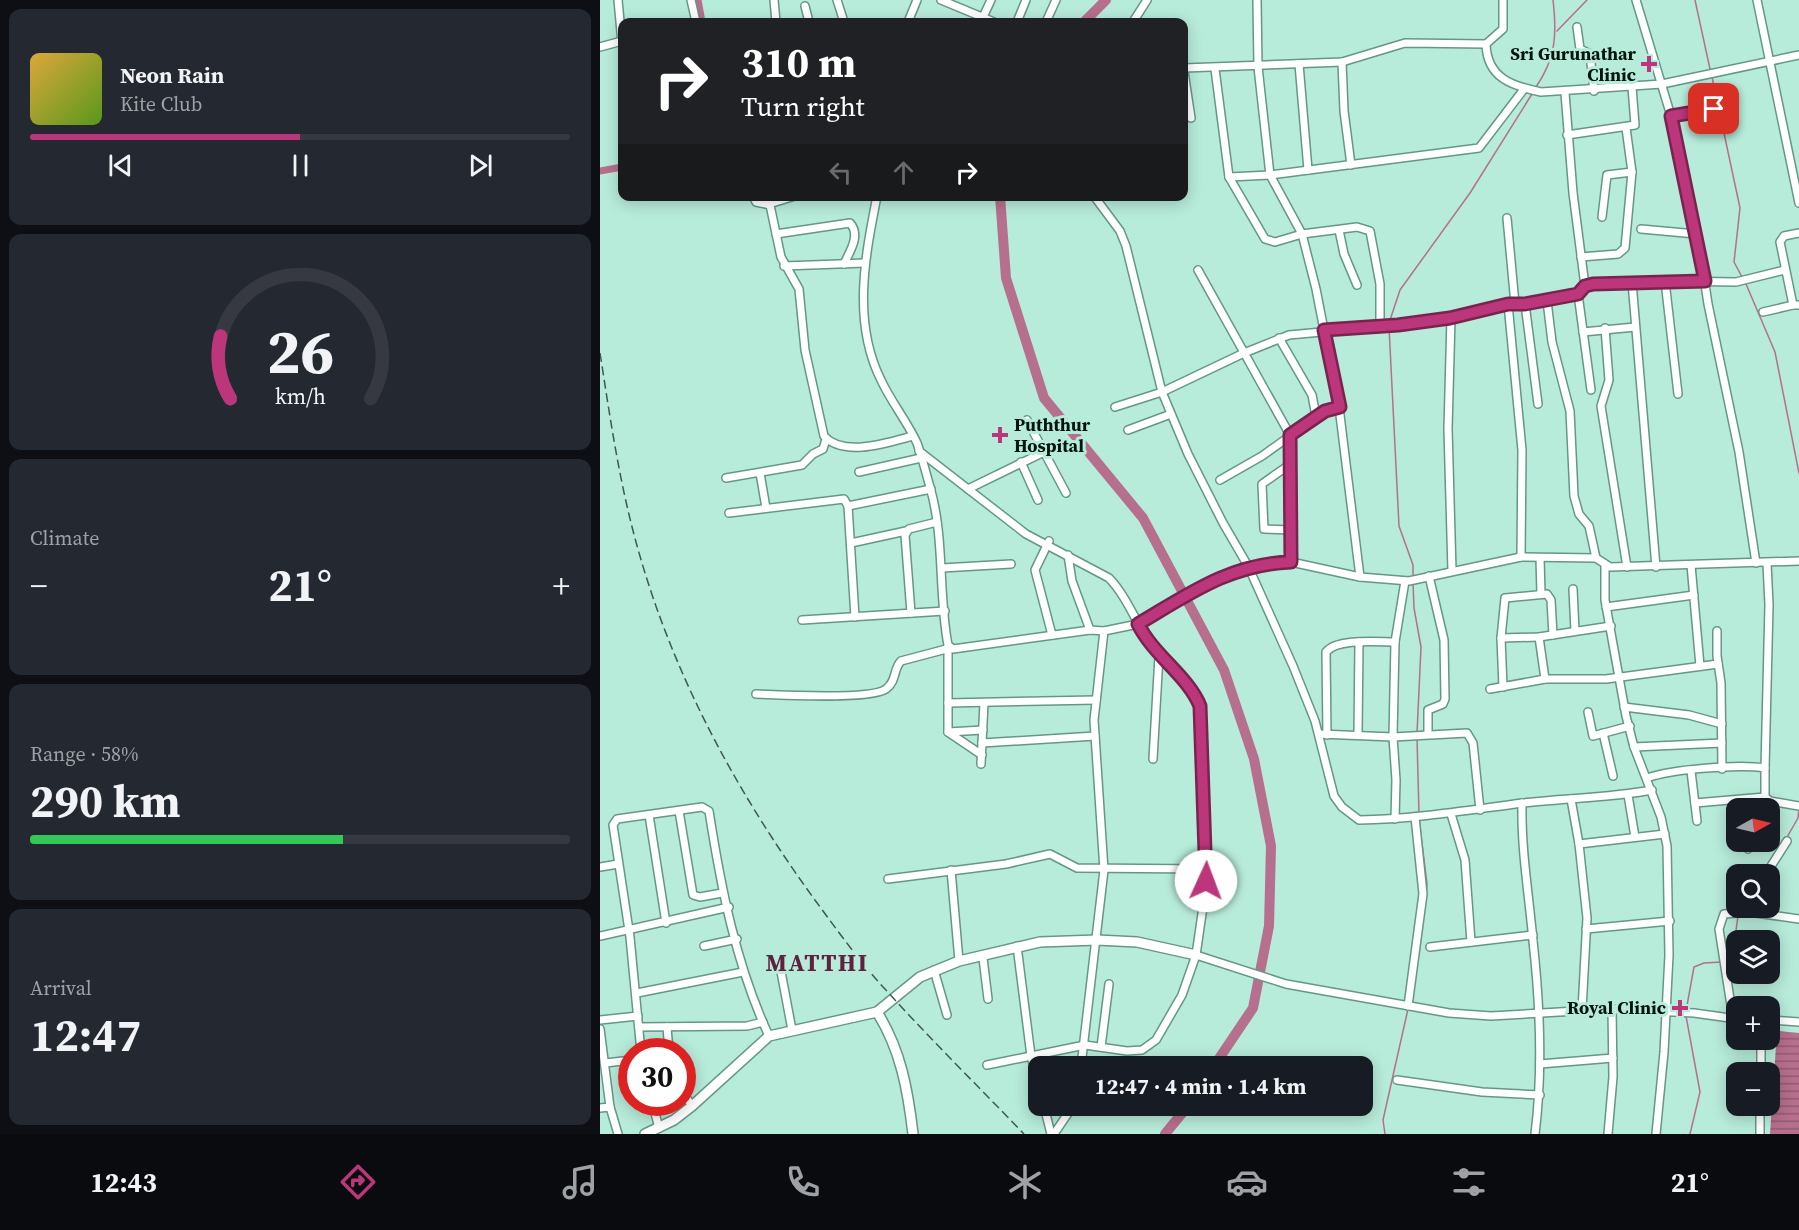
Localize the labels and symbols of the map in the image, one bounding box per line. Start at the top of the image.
place label: Sri Gurunathar Clinic [1510,41,1637,87]
marker: Sri Gurunathar Clinic [1640,55,1658,73]
pin [1688,83,1739,134]
place label: Puththur Hospital [1014,412,1091,458]
marker: Puththur Hospital [991,426,1009,444]
north arrow [1726,798,1780,852]
position arrow [1174,849,1238,913]
district label: MATTHI [765,946,869,979]
place label: Royal Clinic [1567,995,1666,1020]
marker: Royal Clinic [1671,999,1689,1017]
speed limit sign: 30 [618,1038,696,1116]

